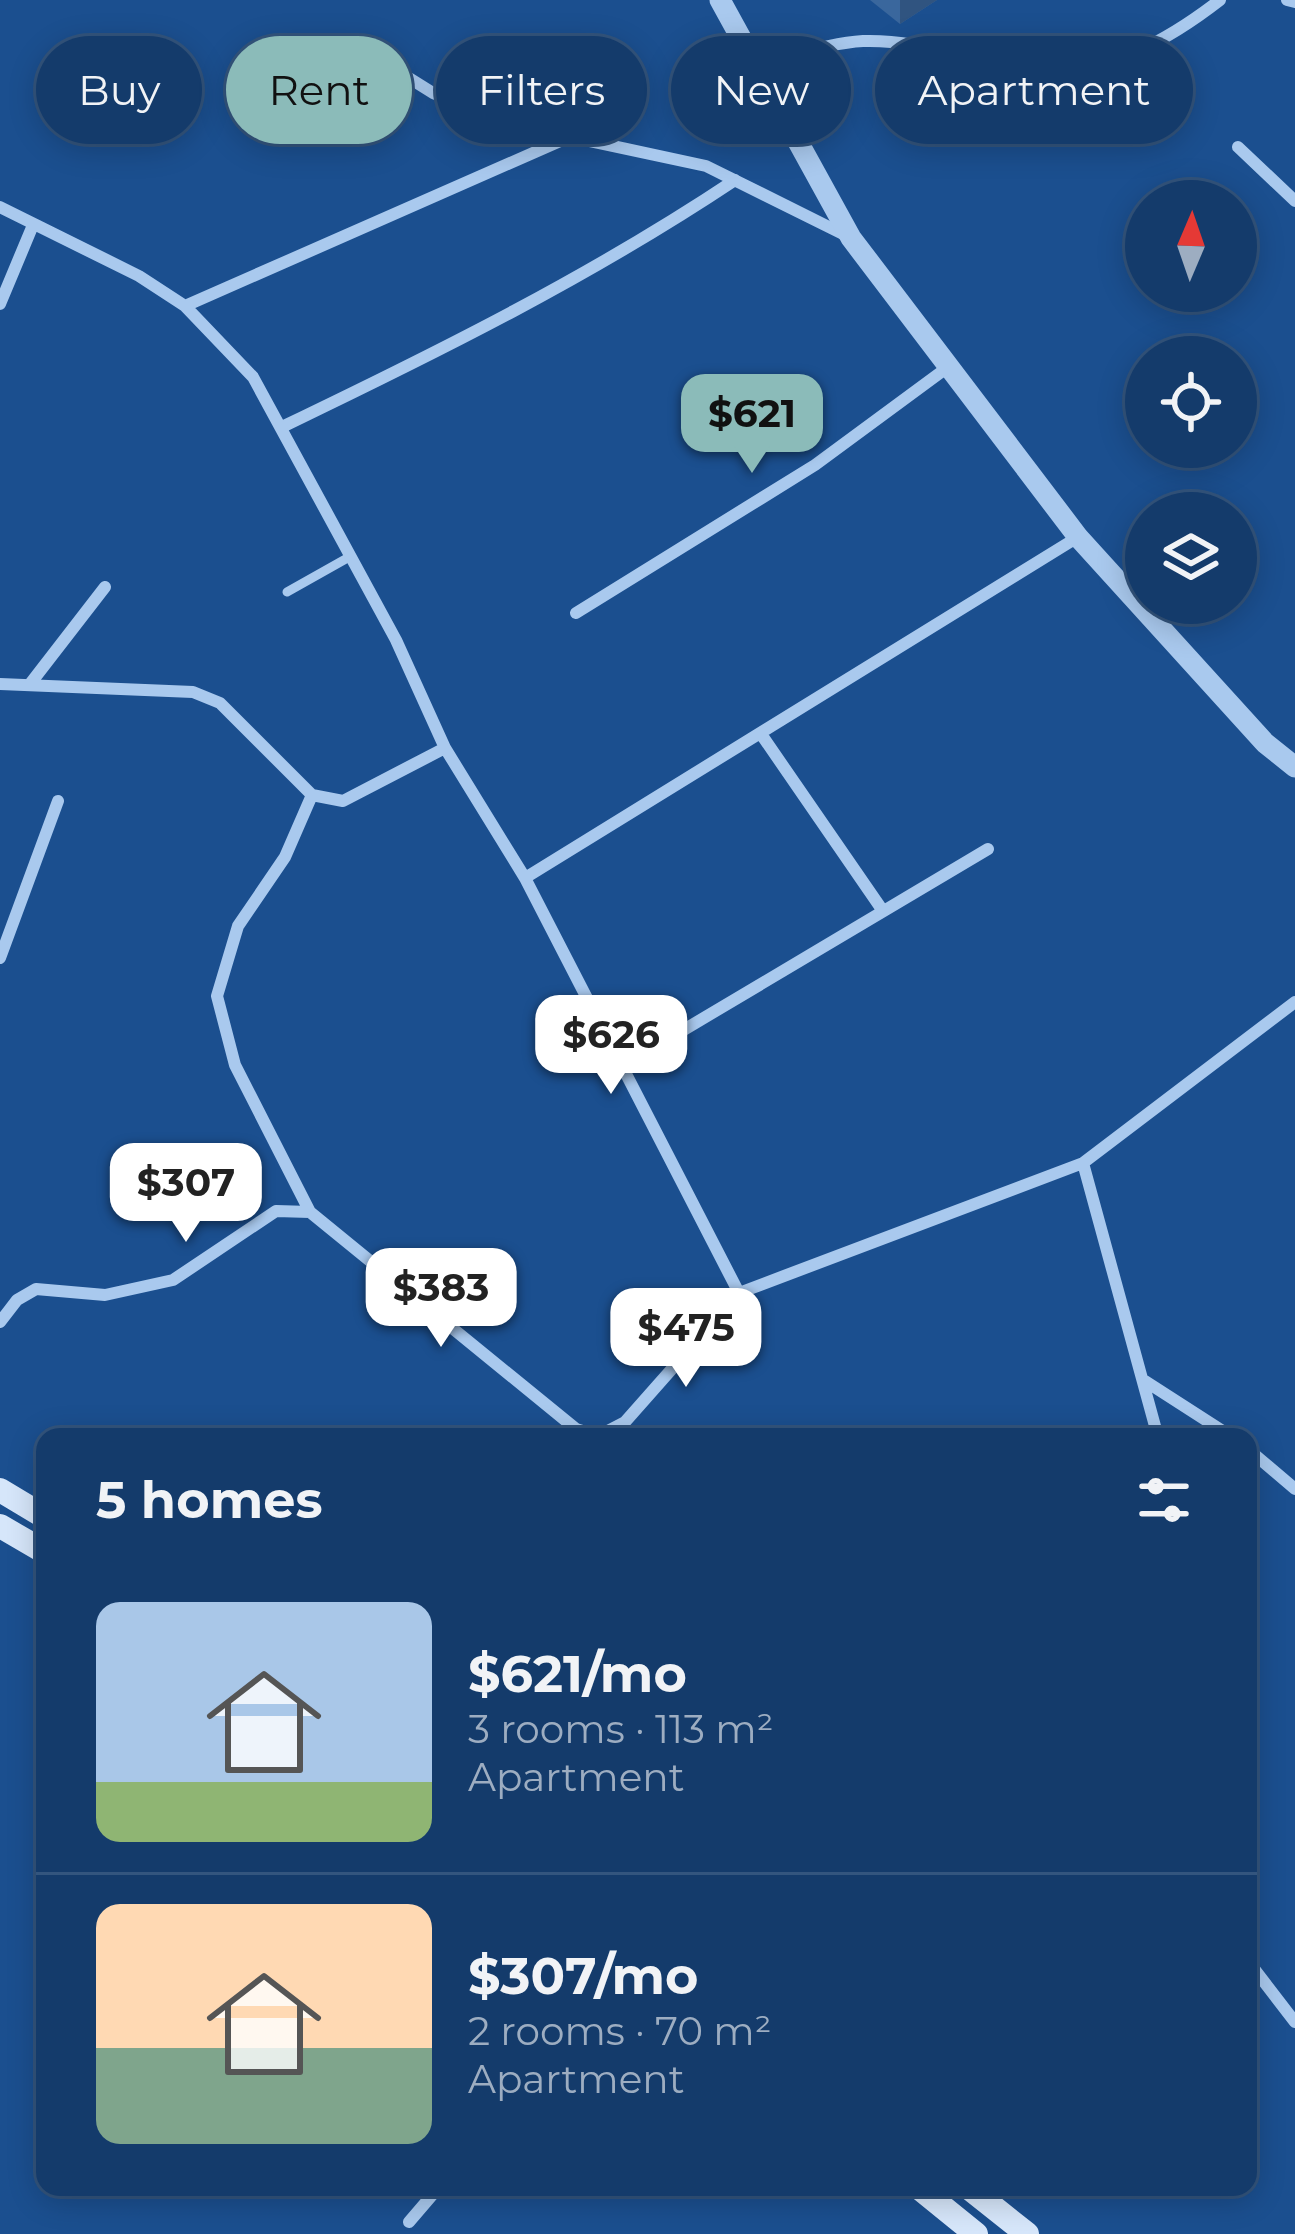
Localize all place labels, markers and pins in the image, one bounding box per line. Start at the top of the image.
pin: $621 [681,374,823,476]
pin: $626 [540,995,682,1097]
pin: $307 [115,1143,257,1245]
pin: $383 [370,1248,512,1350]
pin: $475 [615,1288,757,1390]

